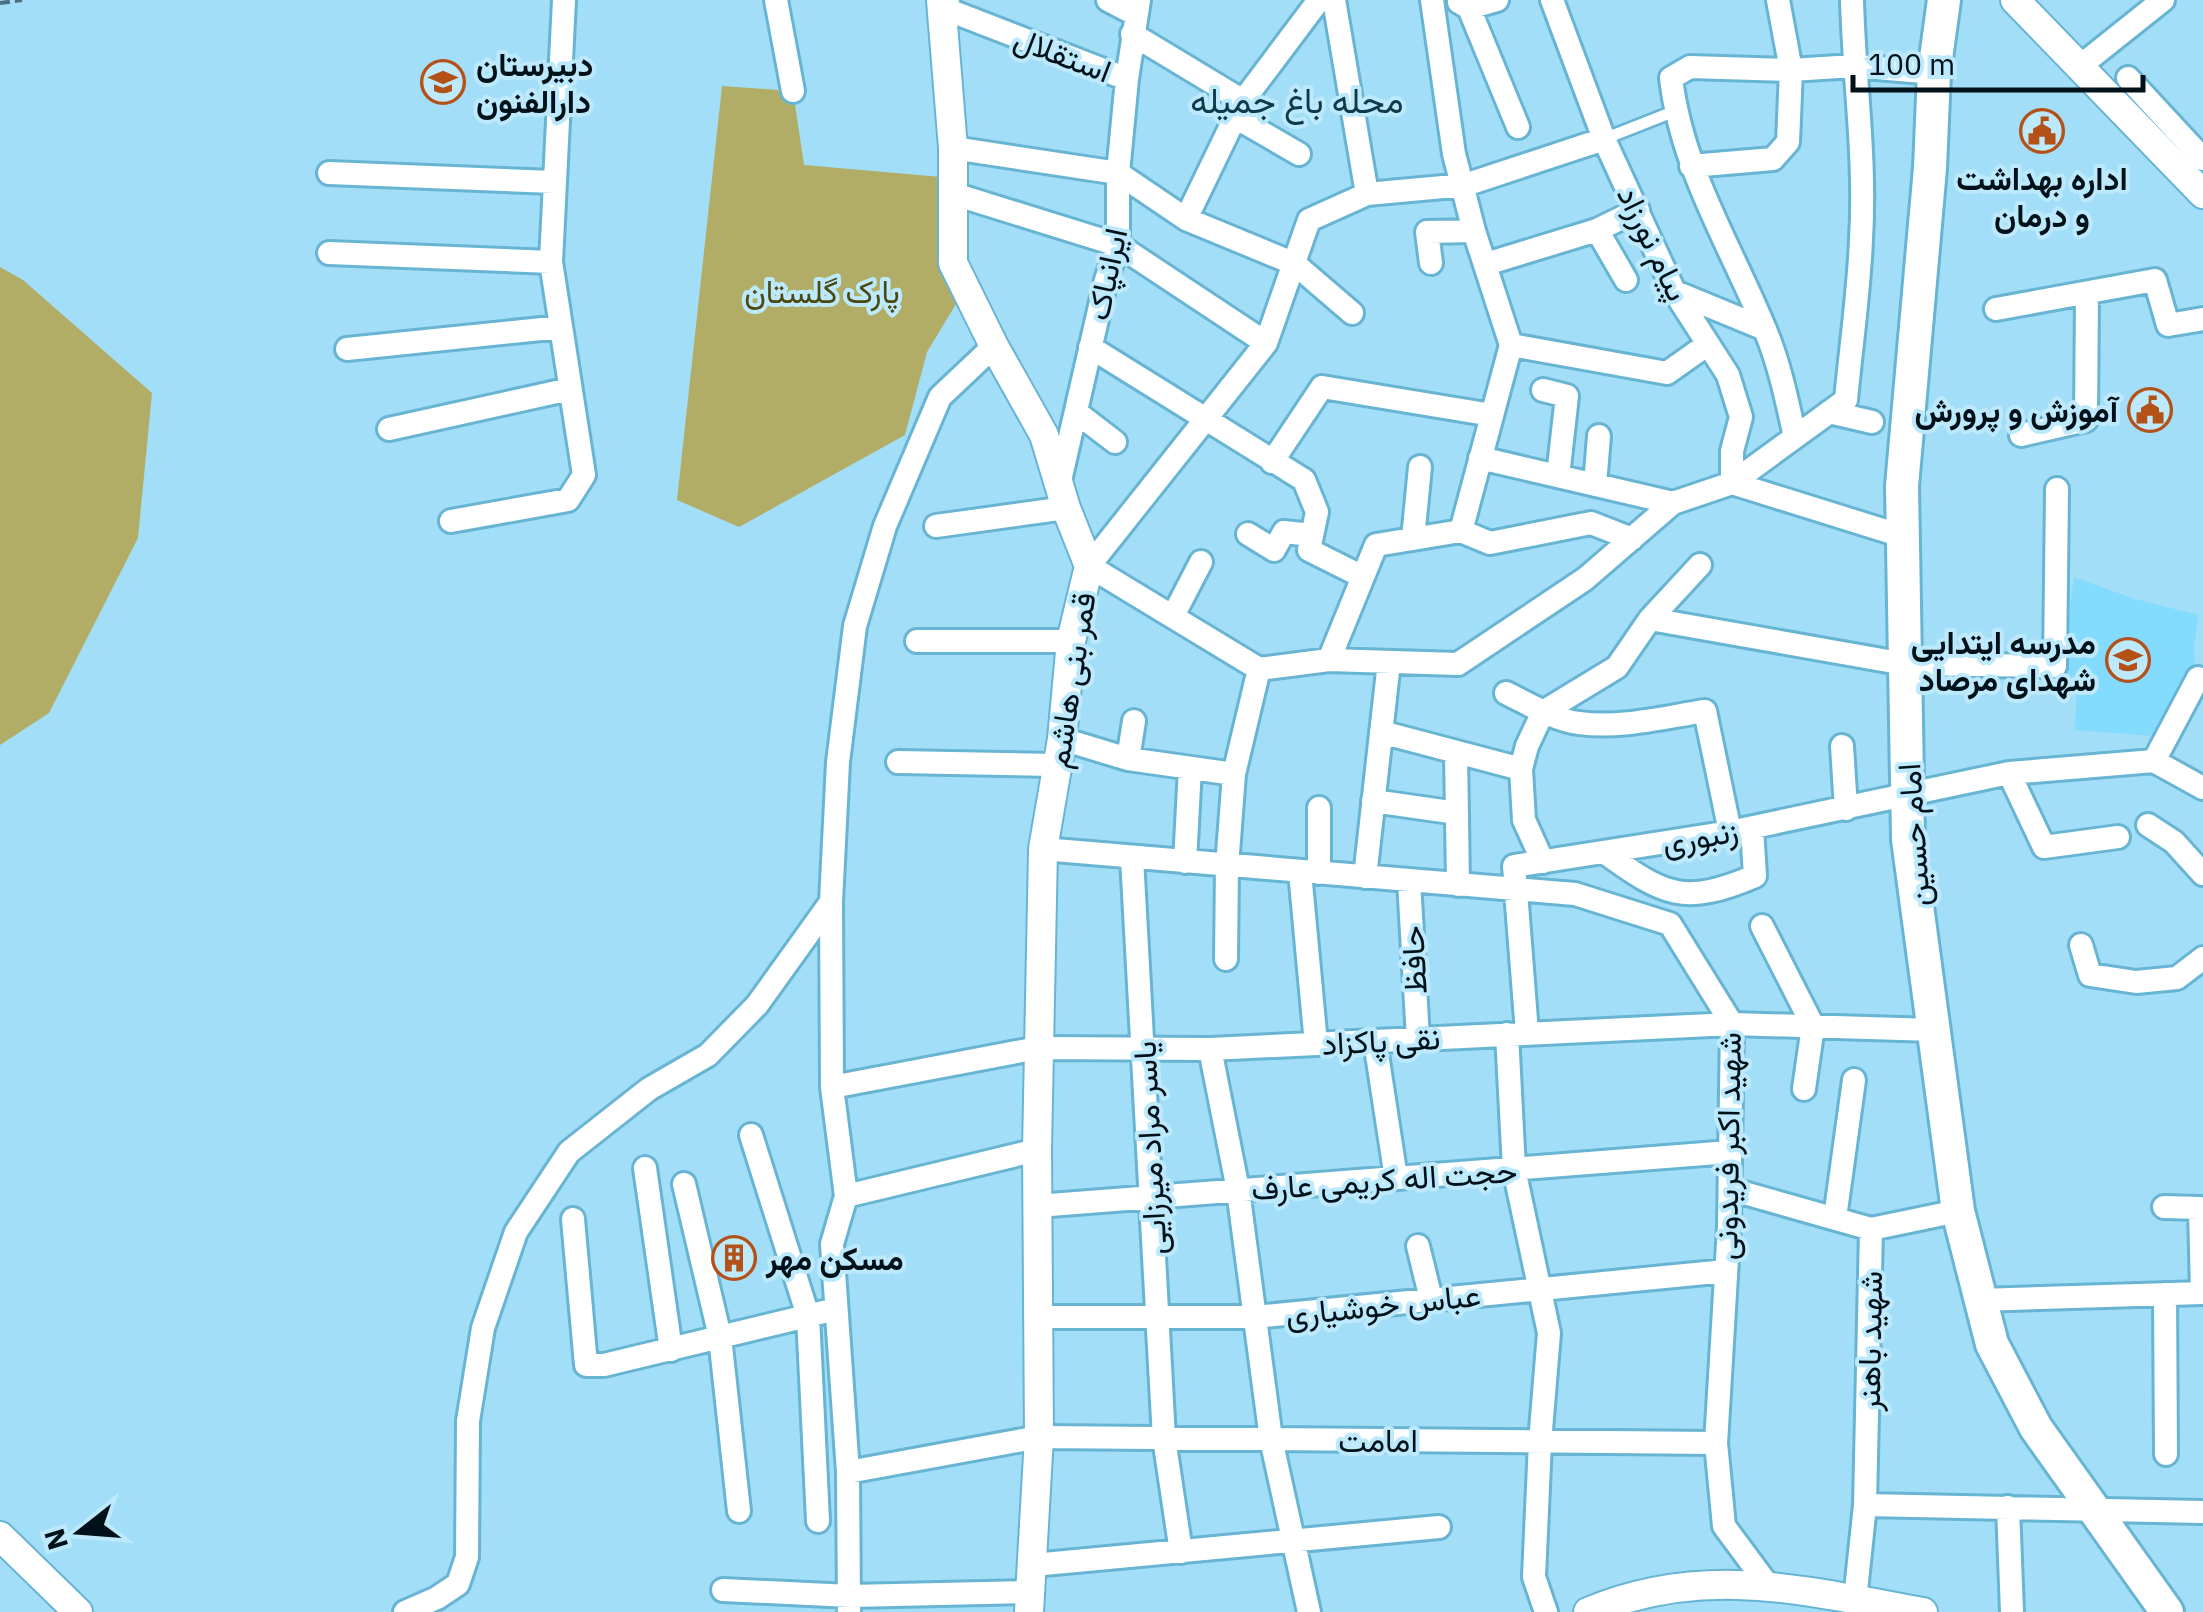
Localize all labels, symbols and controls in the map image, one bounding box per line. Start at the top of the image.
street label: استقلال [1009,16,1117,92]
scale bar [1853,30,2143,92]
place label: دبیرستان دارالفنون [476,43,593,122]
text: 100 m [1868,44,1955,83]
school or university icon: دبیرستان دارالفنون [420,59,466,105]
district label: محله باغ‌ جمیله [1190,77,1404,125]
public building icon: اداره بهداشت و درمان [2019,108,2065,154]
place label: اداره بهداشت و درمان [1956,157,2128,236]
street label: پیام نورزاد [1606,179,1700,308]
street label: ایرانپاک [1076,224,1138,324]
park label: پارک گلستان [744,270,900,314]
public building icon: آموزش و پرورش [2127,387,2173,433]
place label: آموزش و پرورش [1914,389,2121,433]
street label: قمر بنی هاشم [1035,589,1106,771]
place label: مدرسه ایتدایی شهدای مرصاد [1911,621,2096,700]
school or university icon: مدرسه ایتدایی شهدای مرصاد [2105,637,2151,683]
street label: امام حسین [1887,762,1940,908]
street label: زنبوری [1659,809,1741,863]
street label: حافظ [1390,925,1436,995]
street label: نقی پاکزاد [1321,1016,1442,1066]
street label: شهید اکبر فریدونی [1704,1032,1750,1260]
street label: یاسر مراد میرزایی [1122,1040,1176,1256]
street label: حجت اله کریمی عارف [1250,1149,1518,1209]
building icon: مسکن مهر [711,1235,757,1281]
place label: مسکن مهر [765,1237,904,1279]
street label: شهید باهنر [1847,1270,1891,1413]
street label: عباس خوشیاری [1283,1273,1483,1335]
street label: امامت [1338,1419,1418,1461]
north arrow [30,1482,130,1582]
text: N [35,1524,76,1555]

